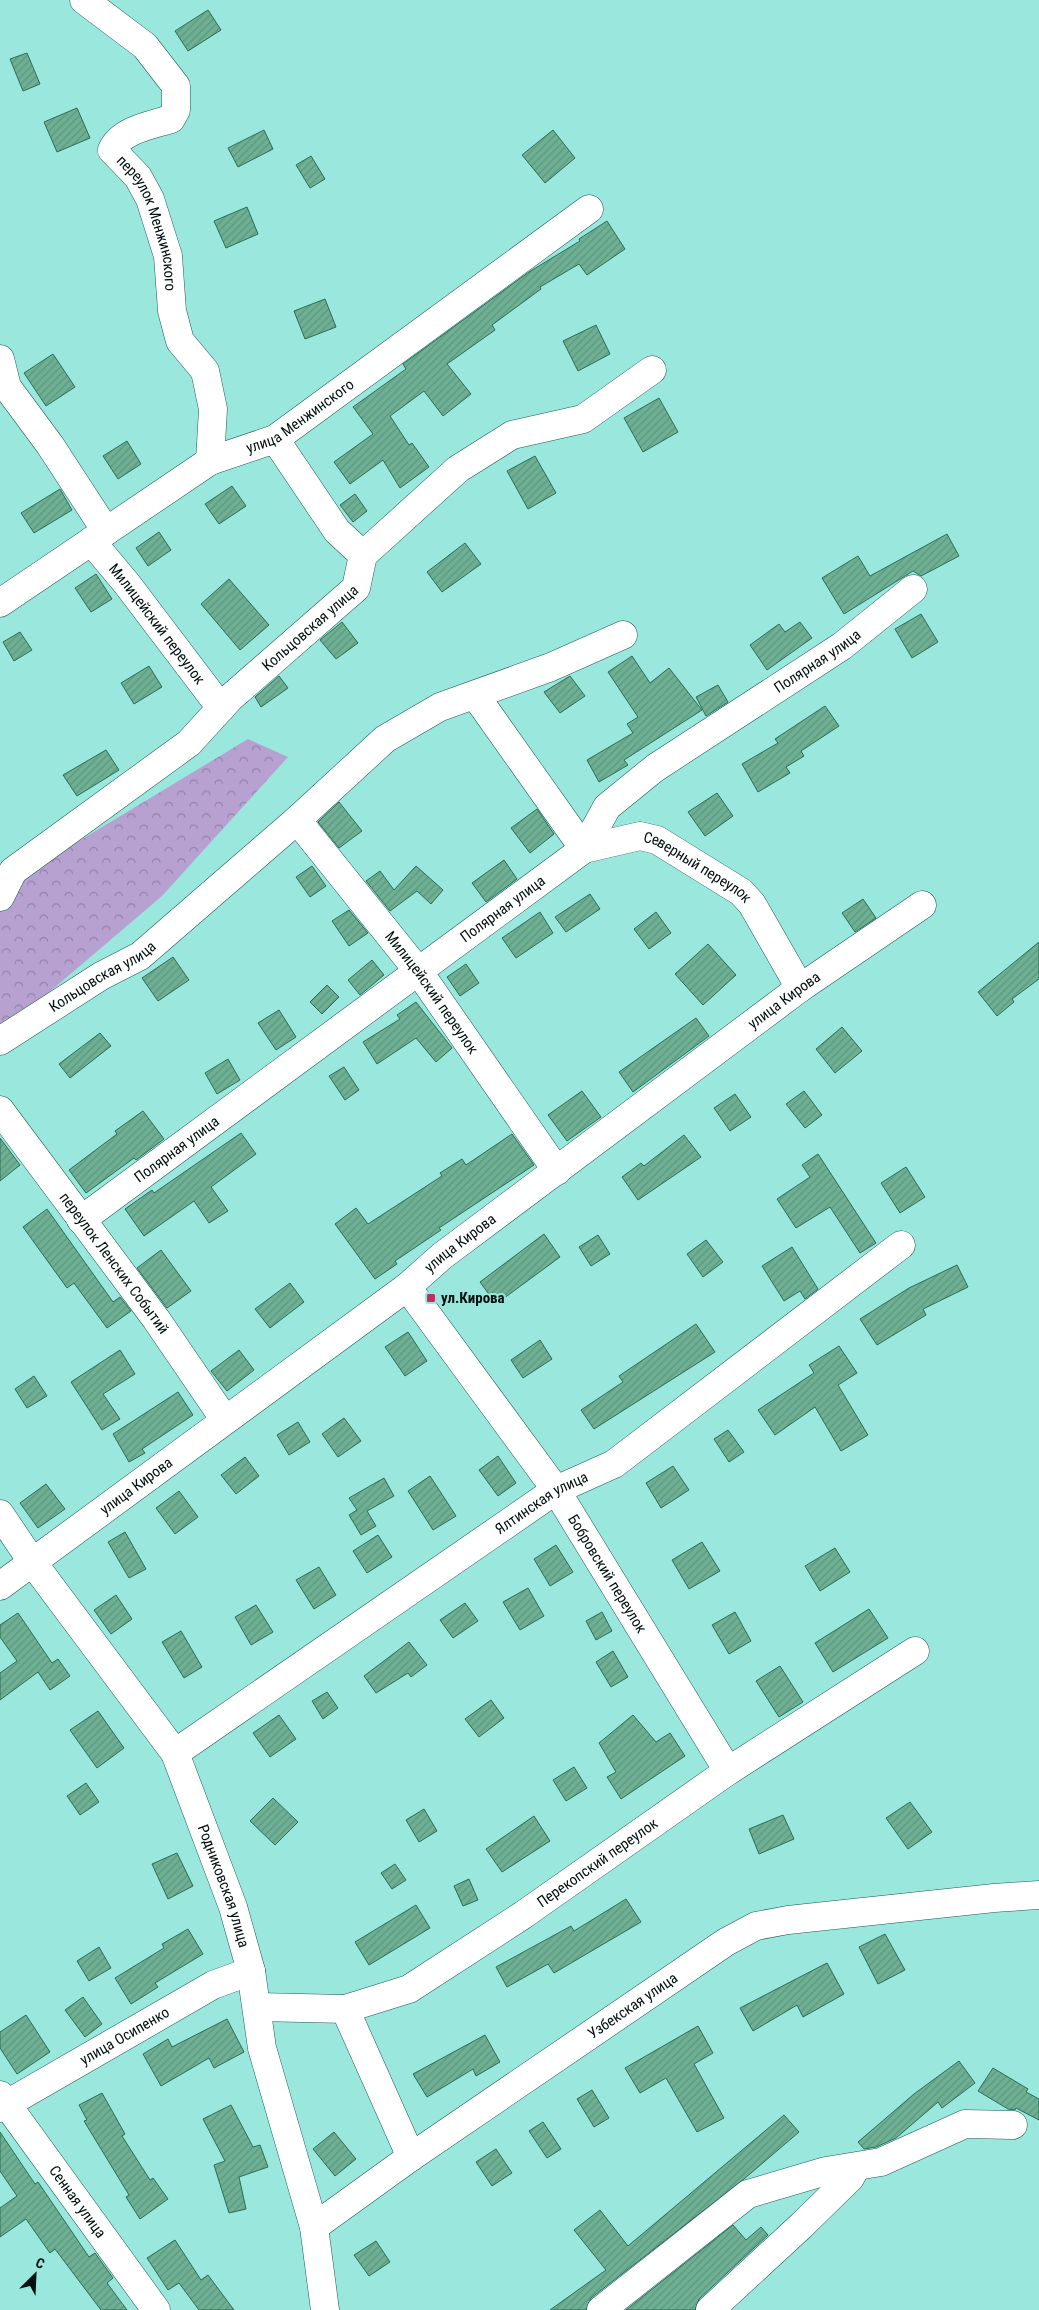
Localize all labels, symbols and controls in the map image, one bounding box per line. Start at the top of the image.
street label: переулок Менжинского [113,151,180,292]
street label: улица Менжинского [244,375,357,457]
street label: Милицейский переулок [105,560,209,688]
street label: Кольцовская улица [258,581,362,675]
street label: Полярная улица [771,626,864,697]
street label: Северный переулок [642,828,755,907]
street label: Полярная улица [457,872,549,946]
street label: Милицейский переулок [381,928,482,1057]
street label: Кольцовская улица [46,937,159,1016]
street label: улица Кирова [744,968,824,1033]
street label: Полярная улица [131,1112,223,1187]
street label: переулок Ленских Событий [56,1189,173,1337]
street label: улица Кирова [421,1210,499,1276]
place label: ул.Кирова [441,1289,505,1307]
marker: ул.Кирова [425,1292,437,1304]
street label: улица Кирова [96,1453,176,1518]
street label: Ялтинская улица [492,1468,591,1538]
street label: Бобровский переулок [564,1511,650,1636]
street label: Перекопский переулок [534,1814,661,1911]
street label: Родниковская улица [194,1822,253,1950]
street label: Узбекская улица [584,1969,681,2043]
street label: улица Осипенко [77,2003,173,2069]
street label: Сенная улица [45,2162,110,2242]
north arrow [10,2250,60,2300]
text: С [33,2254,47,2272]

